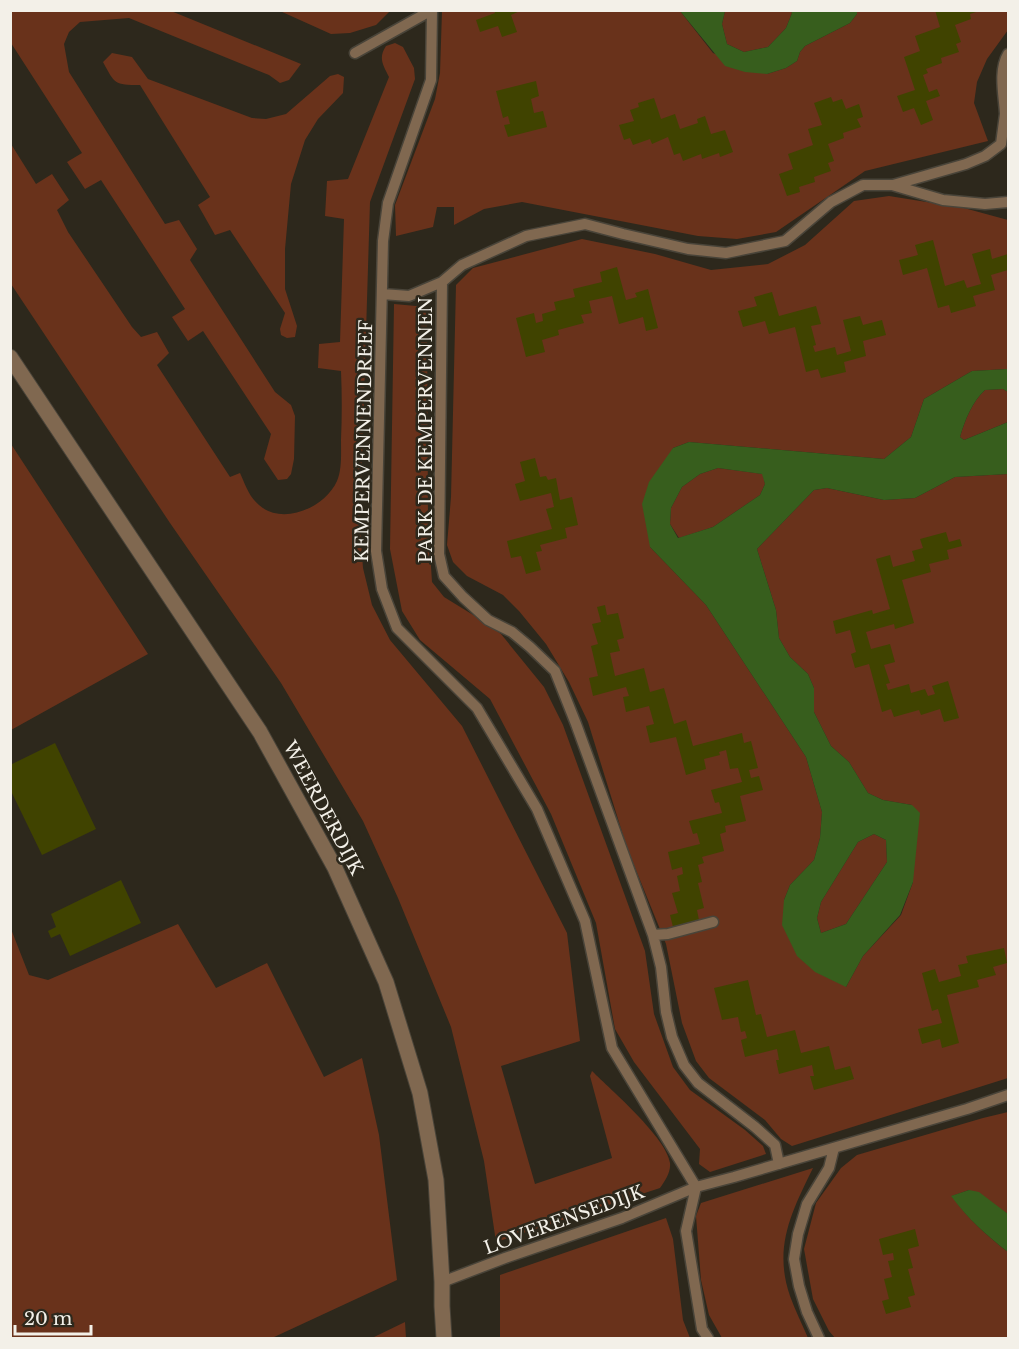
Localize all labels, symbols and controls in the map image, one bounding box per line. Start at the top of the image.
street label: PARK DE KEMPERVENNEN [415,297,437,563]
street label: KEMPERVENNENDREEF [351,320,377,562]
street label: WEERDERDIJK [278,736,368,880]
street label: LOVERENSEDIJK [481,1180,648,1259]
scale bar [15,1298,92,1336]
text: 20 m [24,1308,72,1330]

